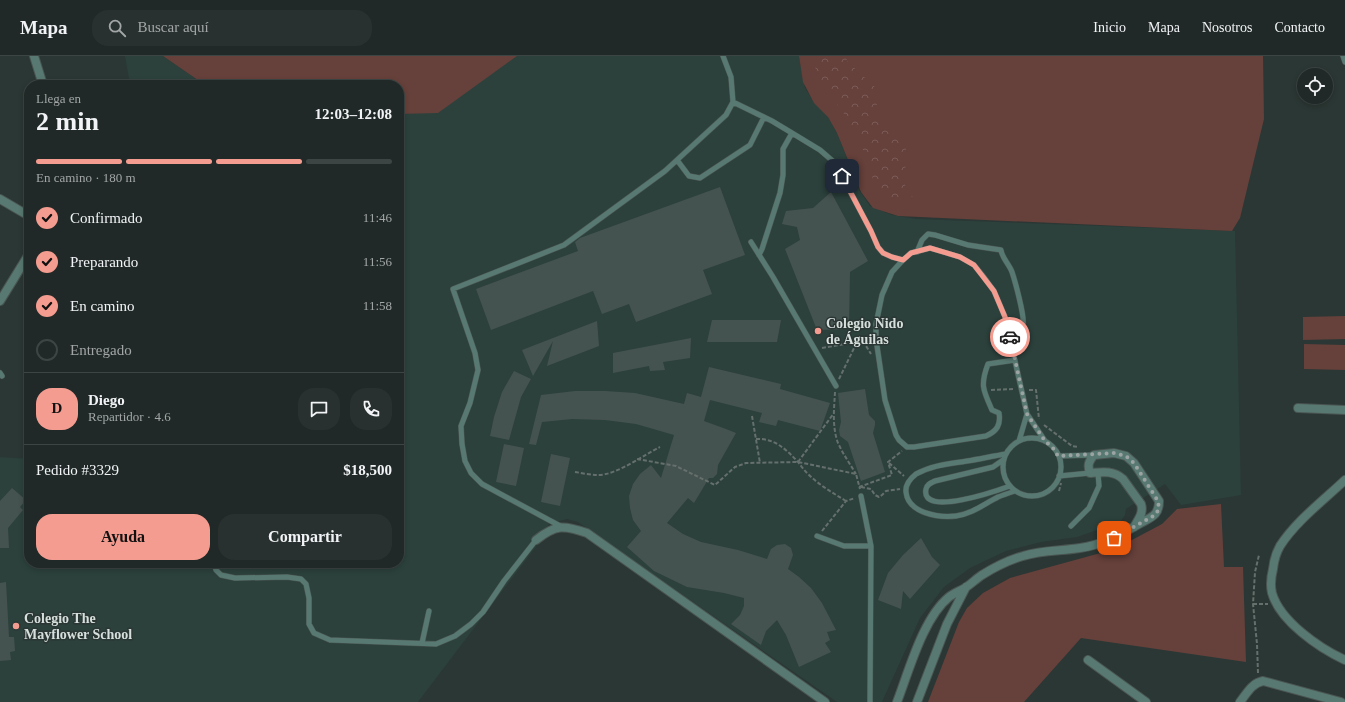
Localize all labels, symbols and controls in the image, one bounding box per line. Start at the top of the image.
search box [92,10,372,46]
text: Mapa [20,17,68,38]
icon: search [106,17,128,39]
text: Buscar aquí [138,19,209,35]
text: Inicio [1093,20,1126,35]
text: Mapa [1148,20,1180,35]
text: Nosotros [1202,20,1252,35]
text: Contacto [1274,20,1325,35]
map controls [1297,68,1333,104]
button: locate [1297,68,1333,104]
text: Llega en [36,91,81,106]
text: 12:03–12:08 [315,106,392,122]
text: 2 min [36,107,99,136]
pin [825,159,859,193]
icon: home [831,165,853,187]
text: En camino · 180 m [36,170,136,185]
icon: check [36,207,58,229]
text: Confirmado [70,210,143,226]
text: 11:46 [363,210,392,225]
icon: check [36,251,58,273]
text: Preparando [70,254,138,270]
text: 11:56 [363,254,392,269]
icon: check [36,295,58,317]
text: En camino [70,298,135,314]
text: 11:58 [363,298,392,313]
place label: Colegio Nido de Águilas [826,316,903,347]
courier [990,317,1030,357]
marker: Colegio Nido de Águilas [813,326,823,336]
icon: car [999,326,1021,348]
text: Entregado [70,342,132,358]
button: chat [298,388,340,430]
button: phone [350,388,392,430]
text: Diego [88,392,125,408]
text: D [52,400,62,416]
text: Repartidor · 4.6 [88,409,171,424]
text: Pedido #3329 [36,462,119,478]
text: $18,500 [343,462,392,478]
button: Ayuda [36,514,210,560]
button: Compartir [218,514,392,560]
pin [1097,521,1131,555]
icon: bag [1103,527,1125,549]
place label: Colegio The Mayflower School [24,611,132,642]
marker: Colegio The Mayflower School [11,621,21,631]

